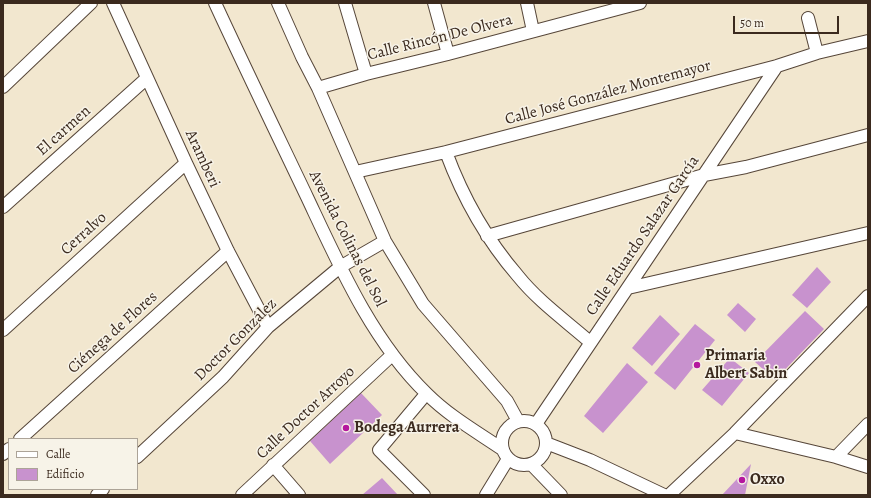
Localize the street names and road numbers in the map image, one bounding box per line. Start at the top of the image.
street label: Calle Rincón De Olvera [365,11,515,65]
street label: Calle José González Montemayor [503,56,713,130]
street label: El carmen [33,102,95,160]
street label: Aramberi [180,127,224,191]
street label: Calle Eduardo Salazar García [582,152,704,320]
street label: Avenida Colinas del Sol [304,168,390,310]
street label: Cerralvo [57,208,111,260]
street label: Ciénega de Flores [64,288,162,378]
street label: Doctor González [191,295,281,385]
street label: Calle Doctor Arroyo [253,362,359,464]

